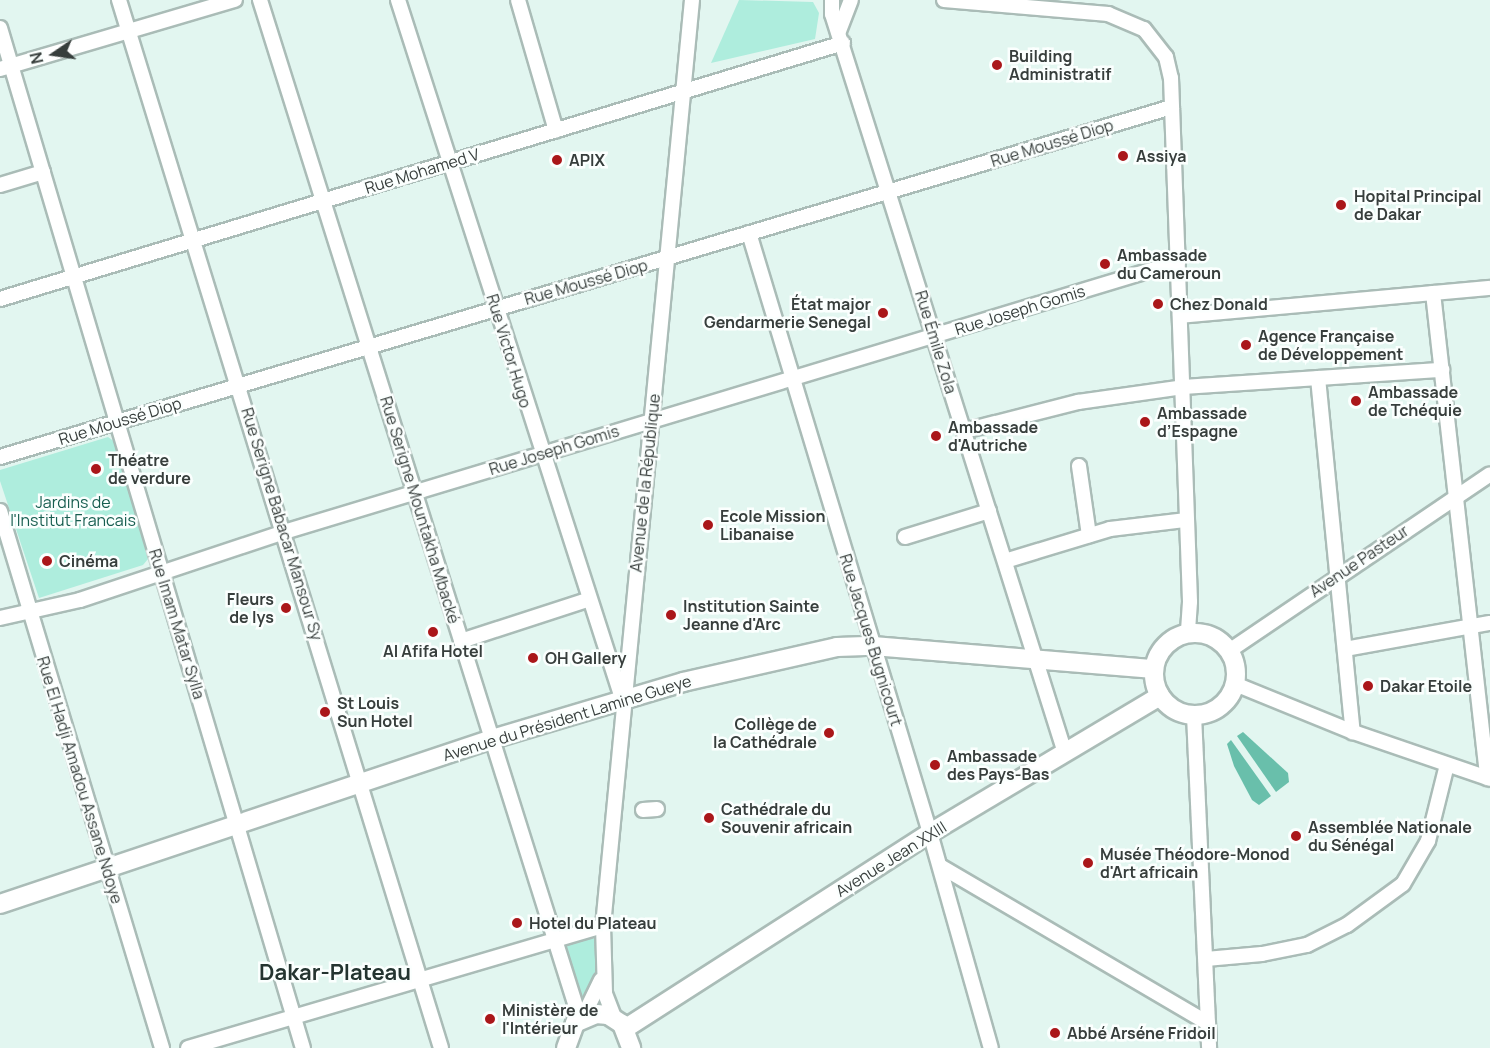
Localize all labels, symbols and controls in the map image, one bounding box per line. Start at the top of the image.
north arrow [24,24,84,84]
place label: Building Administratif [1009,46,1111,84]
text: N [24,50,48,66]
marker: Building Administratif [990,58,1004,72]
street label: Rue Moussé Diop [988,115,1116,171]
street label: Rue Mohamed V [362,144,482,198]
place label: Assiya [1136,146,1186,166]
marker: Assiya [1114,147,1132,165]
place label: APIX [569,150,605,170]
marker: APIX [550,153,564,167]
place label: Hopital Principal de Dakar [1354,186,1482,224]
marker: Hopital Principal de Dakar [1332,196,1350,214]
place label: Ambassade du Cameroun [1117,245,1221,283]
street label: Rue Moussé Diop [522,255,650,309]
marker: Ambassade du Cameroun [1098,257,1112,271]
street label: Rue Joseph Gomis [953,281,1087,339]
street label: Rue Émile Zola [911,288,961,396]
street label: Rue Victor Hugo [483,292,535,410]
place label: État major Gendarmerie Senegal [704,294,871,332]
place label: Chez Donald [1170,294,1268,314]
marker: Chez Donald [1151,297,1165,311]
marker: État major Gendarmerie Senegal [876,306,890,320]
place label: Agence Française de Développement [1258,326,1403,364]
marker: Agence Française de Développement [1239,338,1253,352]
place label: Ambassade de Tchéquie [1368,382,1462,420]
street label: Rue Moussé Diop [56,393,184,449]
street label: Avenue de la République [626,393,664,573]
street label: Rue Serigne Mountakha Mbacké [376,394,464,626]
marker: Ambassade de Tchéquie [1349,394,1363,408]
place label: Ambassade d’Espagne [1157,403,1247,441]
street label: Rue Serigne Babacar Mansour Sy [237,405,327,643]
marker: Ambassade d’Espagne [1138,415,1152,429]
place label: Ambassade d'Autriche [948,417,1038,455]
street label: Rue Joseph Gomis [487,421,621,479]
marker: Ambassade d'Autriche [929,429,943,443]
place label: Théatre de verdure [108,450,191,488]
marker: Théatre de verdure [89,462,103,476]
park label: Jardins de l'Institut Francais [10,492,136,530]
place label: Ecole Mission Libanaise [720,506,825,544]
marker: Ecole Mission Libanaise [701,518,715,532]
street label: Avenue Pasteur [1306,521,1412,601]
street label: Rue Imam Matar Sylla [145,547,209,701]
place label: Cinéma [59,551,118,571]
street label: Rue Jacques Bugnicourt [836,552,906,728]
marker: Cinéma [40,554,54,568]
place label: Fleurs de lys [227,589,274,627]
place label: Institution Sainte Jeanne d'Arc [683,596,819,634]
marker: Fleurs de lys [279,601,293,615]
marker: Institution Sainte Jeanne d'Arc [664,608,678,622]
marker: Al Afifa Hotel [426,625,440,639]
place label: Al Afifa Hotel [383,641,483,661]
place label: OH Gallery [545,648,626,668]
marker: OH Gallery [526,651,540,665]
street label: Rue El Hadji Amadou Assane Ndoye [33,654,127,906]
street label: Avenue du Président Lamine Gueye [441,671,693,765]
place label: Dakar Etoile [1380,676,1472,696]
marker: Dakar Etoile [1361,679,1375,693]
place label: St Louis Sun Hotel [337,693,413,731]
marker: St Louis Sun Hotel [318,705,332,719]
place label: Collège de la Cathédrale [713,714,817,752]
marker: Collège de la Cathédrale [822,726,836,740]
place label: Ambassade des Pays-Bas [947,746,1049,784]
marker: Ambassade des Pays-Bas [928,758,942,772]
place label: Cathédrale du Souvenir africain [721,799,852,837]
marker: Cathédrale du Souvenir africain [702,811,716,825]
street label: Avenue Jean XXIII [832,817,950,901]
place label: Assemblée Nationale du Sénégal [1308,817,1472,855]
marker: Assemblée Nationale du Sénégal [1289,829,1303,843]
place label: Musée Théodore-Monod d'Art africain [1100,844,1290,882]
marker: Musée Théodore-Monod d'Art africain [1081,856,1095,870]
place label: Hotel du Plateau [529,913,656,933]
marker: Hotel du Plateau [510,916,524,930]
district label: Dakar-Plateau [259,960,411,986]
place label: Ministère de l'Intérieur [502,1000,598,1038]
marker: Ministère de l'Intérieur [483,1012,497,1026]
place label: Abbé Arséne Fridoil [1067,1023,1216,1043]
marker: Abbé Arséne Fridoil [1048,1026,1062,1040]

